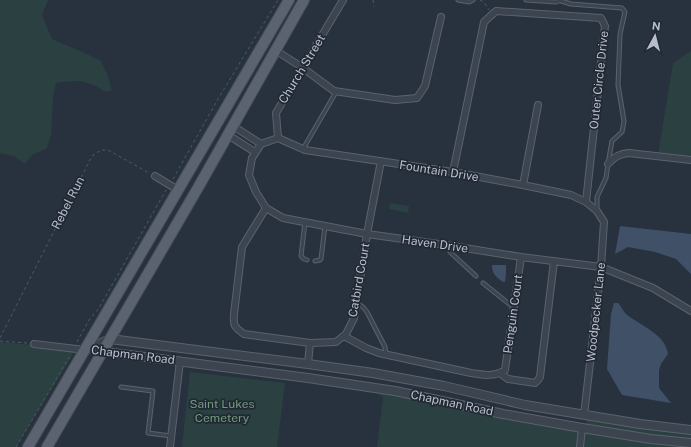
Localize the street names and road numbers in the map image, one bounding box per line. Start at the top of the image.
street label: Outer Circle Drive [587,30,611,130]
street label: Church Street [276,32,328,106]
street label: Fountain Drive [398,158,480,184]
street label: Rebel Run [49,174,87,232]
street label: Haven Drive [401,232,469,256]
street label: Catbird Court [346,241,372,318]
street label: Woodpecker Lane [584,261,608,362]
street label: Penguin Court [501,273,526,354]
street label: Chapman Road [90,343,176,367]
street label: Chapman Road [409,387,495,419]

